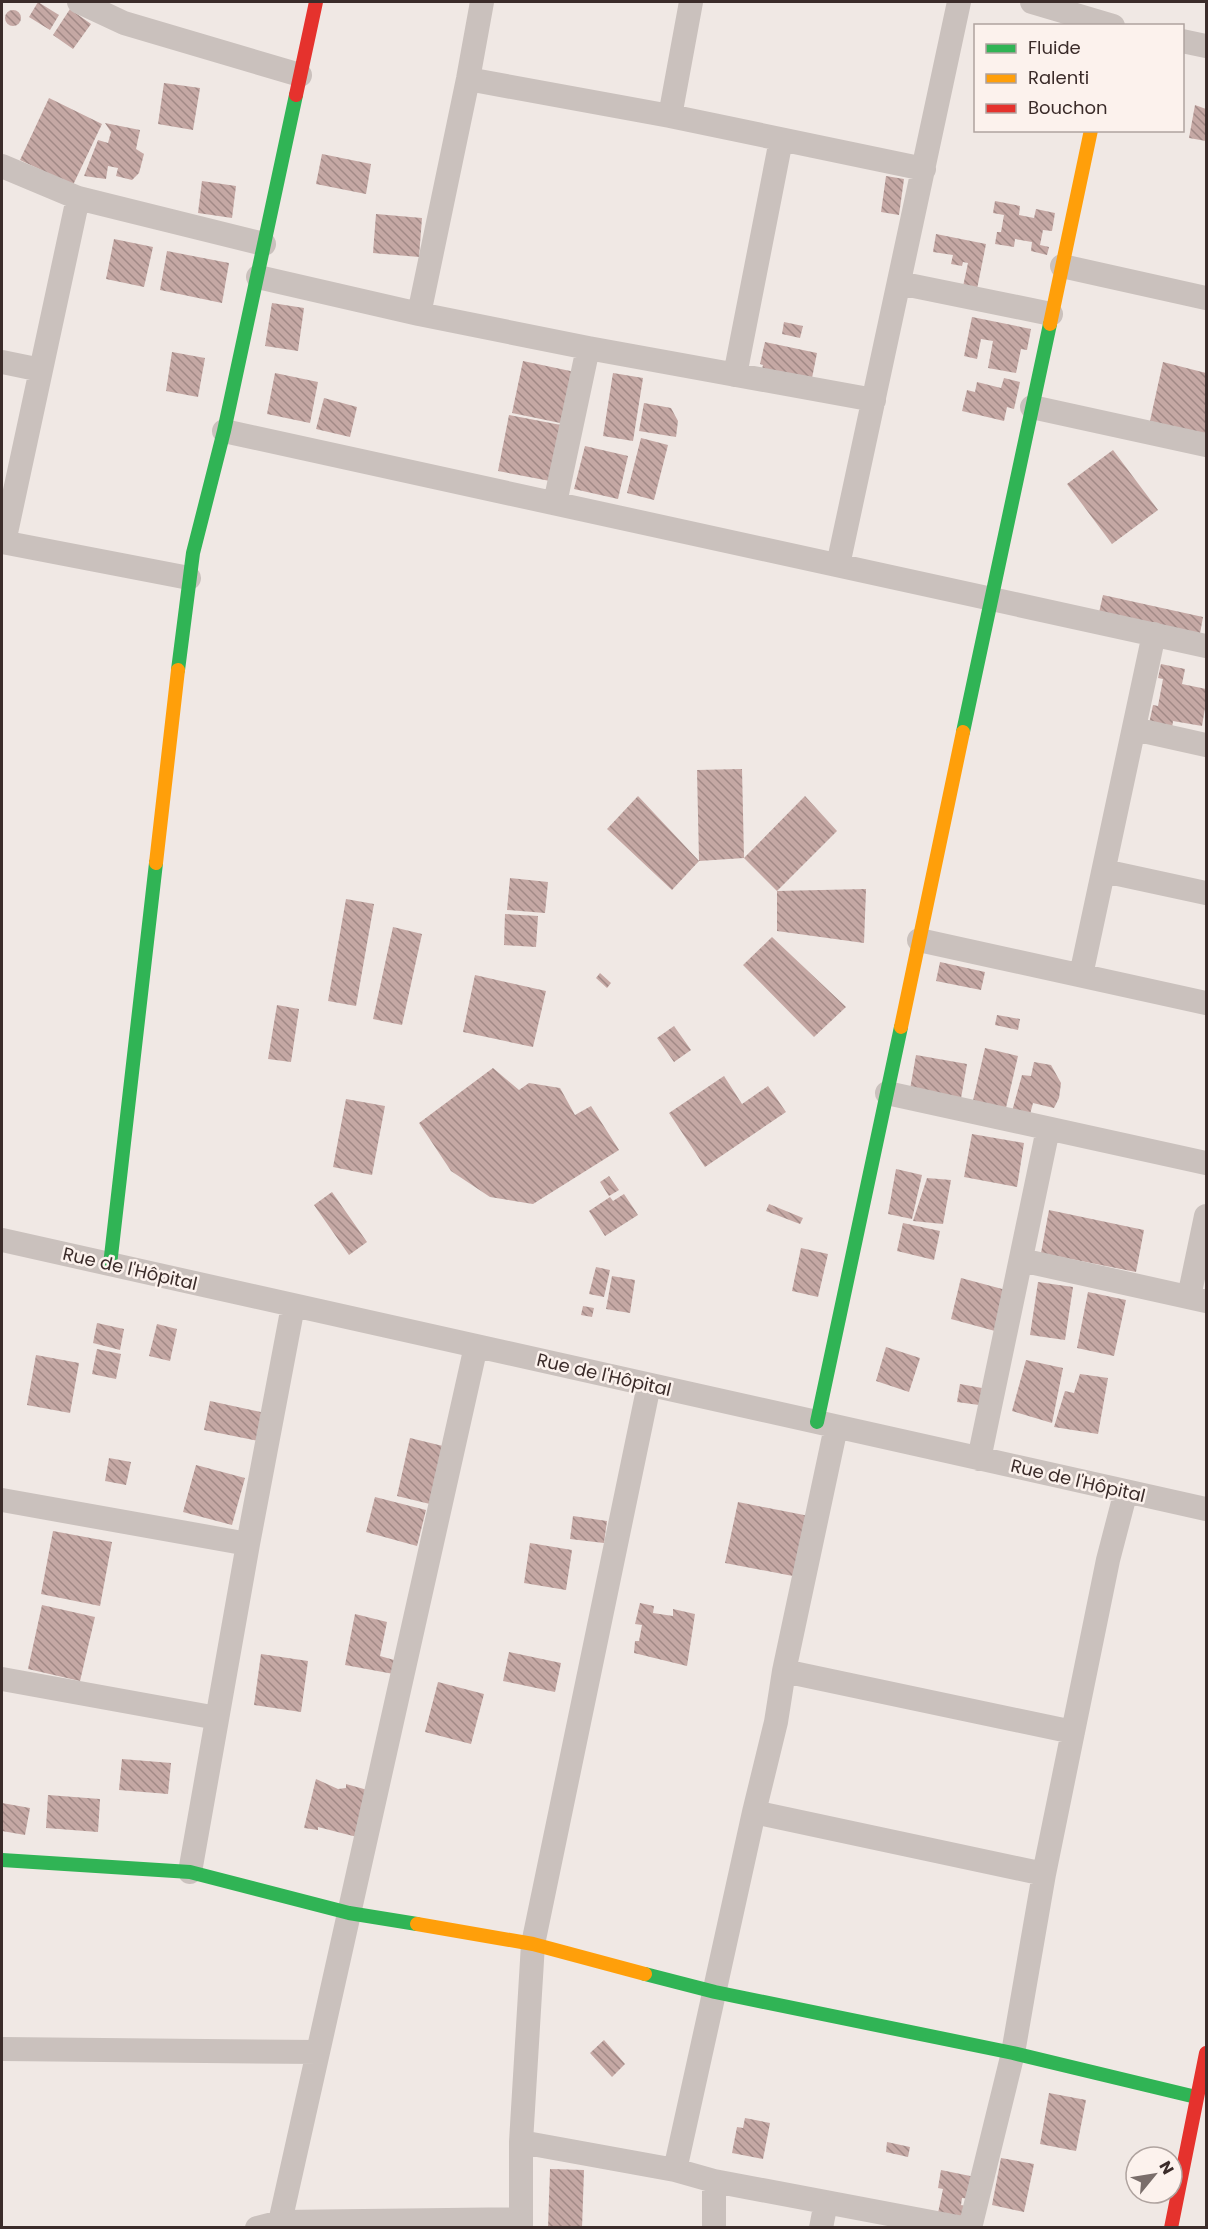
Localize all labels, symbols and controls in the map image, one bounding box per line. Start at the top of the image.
legend [974,24,1184,132]
text: Fluide [1028,35,1081,60]
text: Ralenti [1028,65,1089,90]
text: Bouchon [1028,95,1108,120]
street label: Rue de l'Hôpital [60,1241,200,1296]
street label: Rue de l'Hôpital [534,1347,674,1402]
street label: Rue de l'Hôpital [1008,1453,1148,1508]
north arrow [1124,2145,1184,2205]
text: N [1154,2157,1180,2179]

